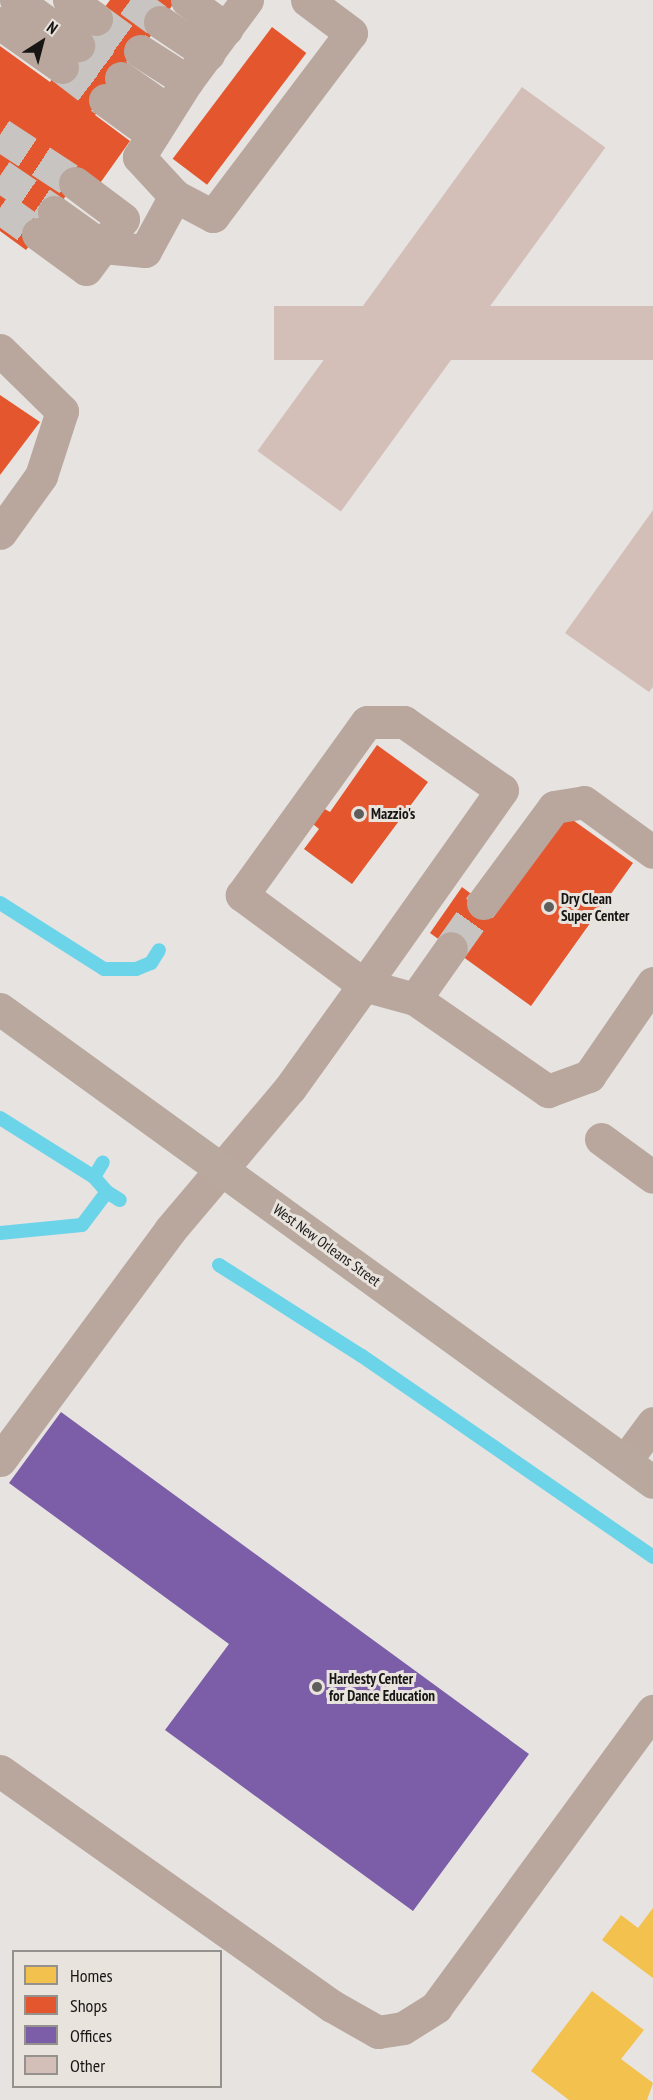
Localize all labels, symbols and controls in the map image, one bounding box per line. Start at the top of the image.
north arrow [12,12,72,72]
text: N [43,17,62,38]
place label: Mazzio's [371,805,415,823]
marker: Mazzio's [352,807,366,821]
place label: Dry Clean Super Center [561,889,630,924]
marker: Dry Clean Super Center [542,900,556,914]
street label: West New Orleans Street [270,1200,384,1290]
place label: Hardesty Center for Dance Education [329,1669,435,1704]
marker: Hardesty Center for Dance Education [310,1680,324,1694]
legend [12,1950,222,2088]
text: Homes [70,1964,113,1987]
text: Shops [70,1994,107,2017]
text: Offices [70,2024,112,2047]
text: Other [70,2054,105,2077]

